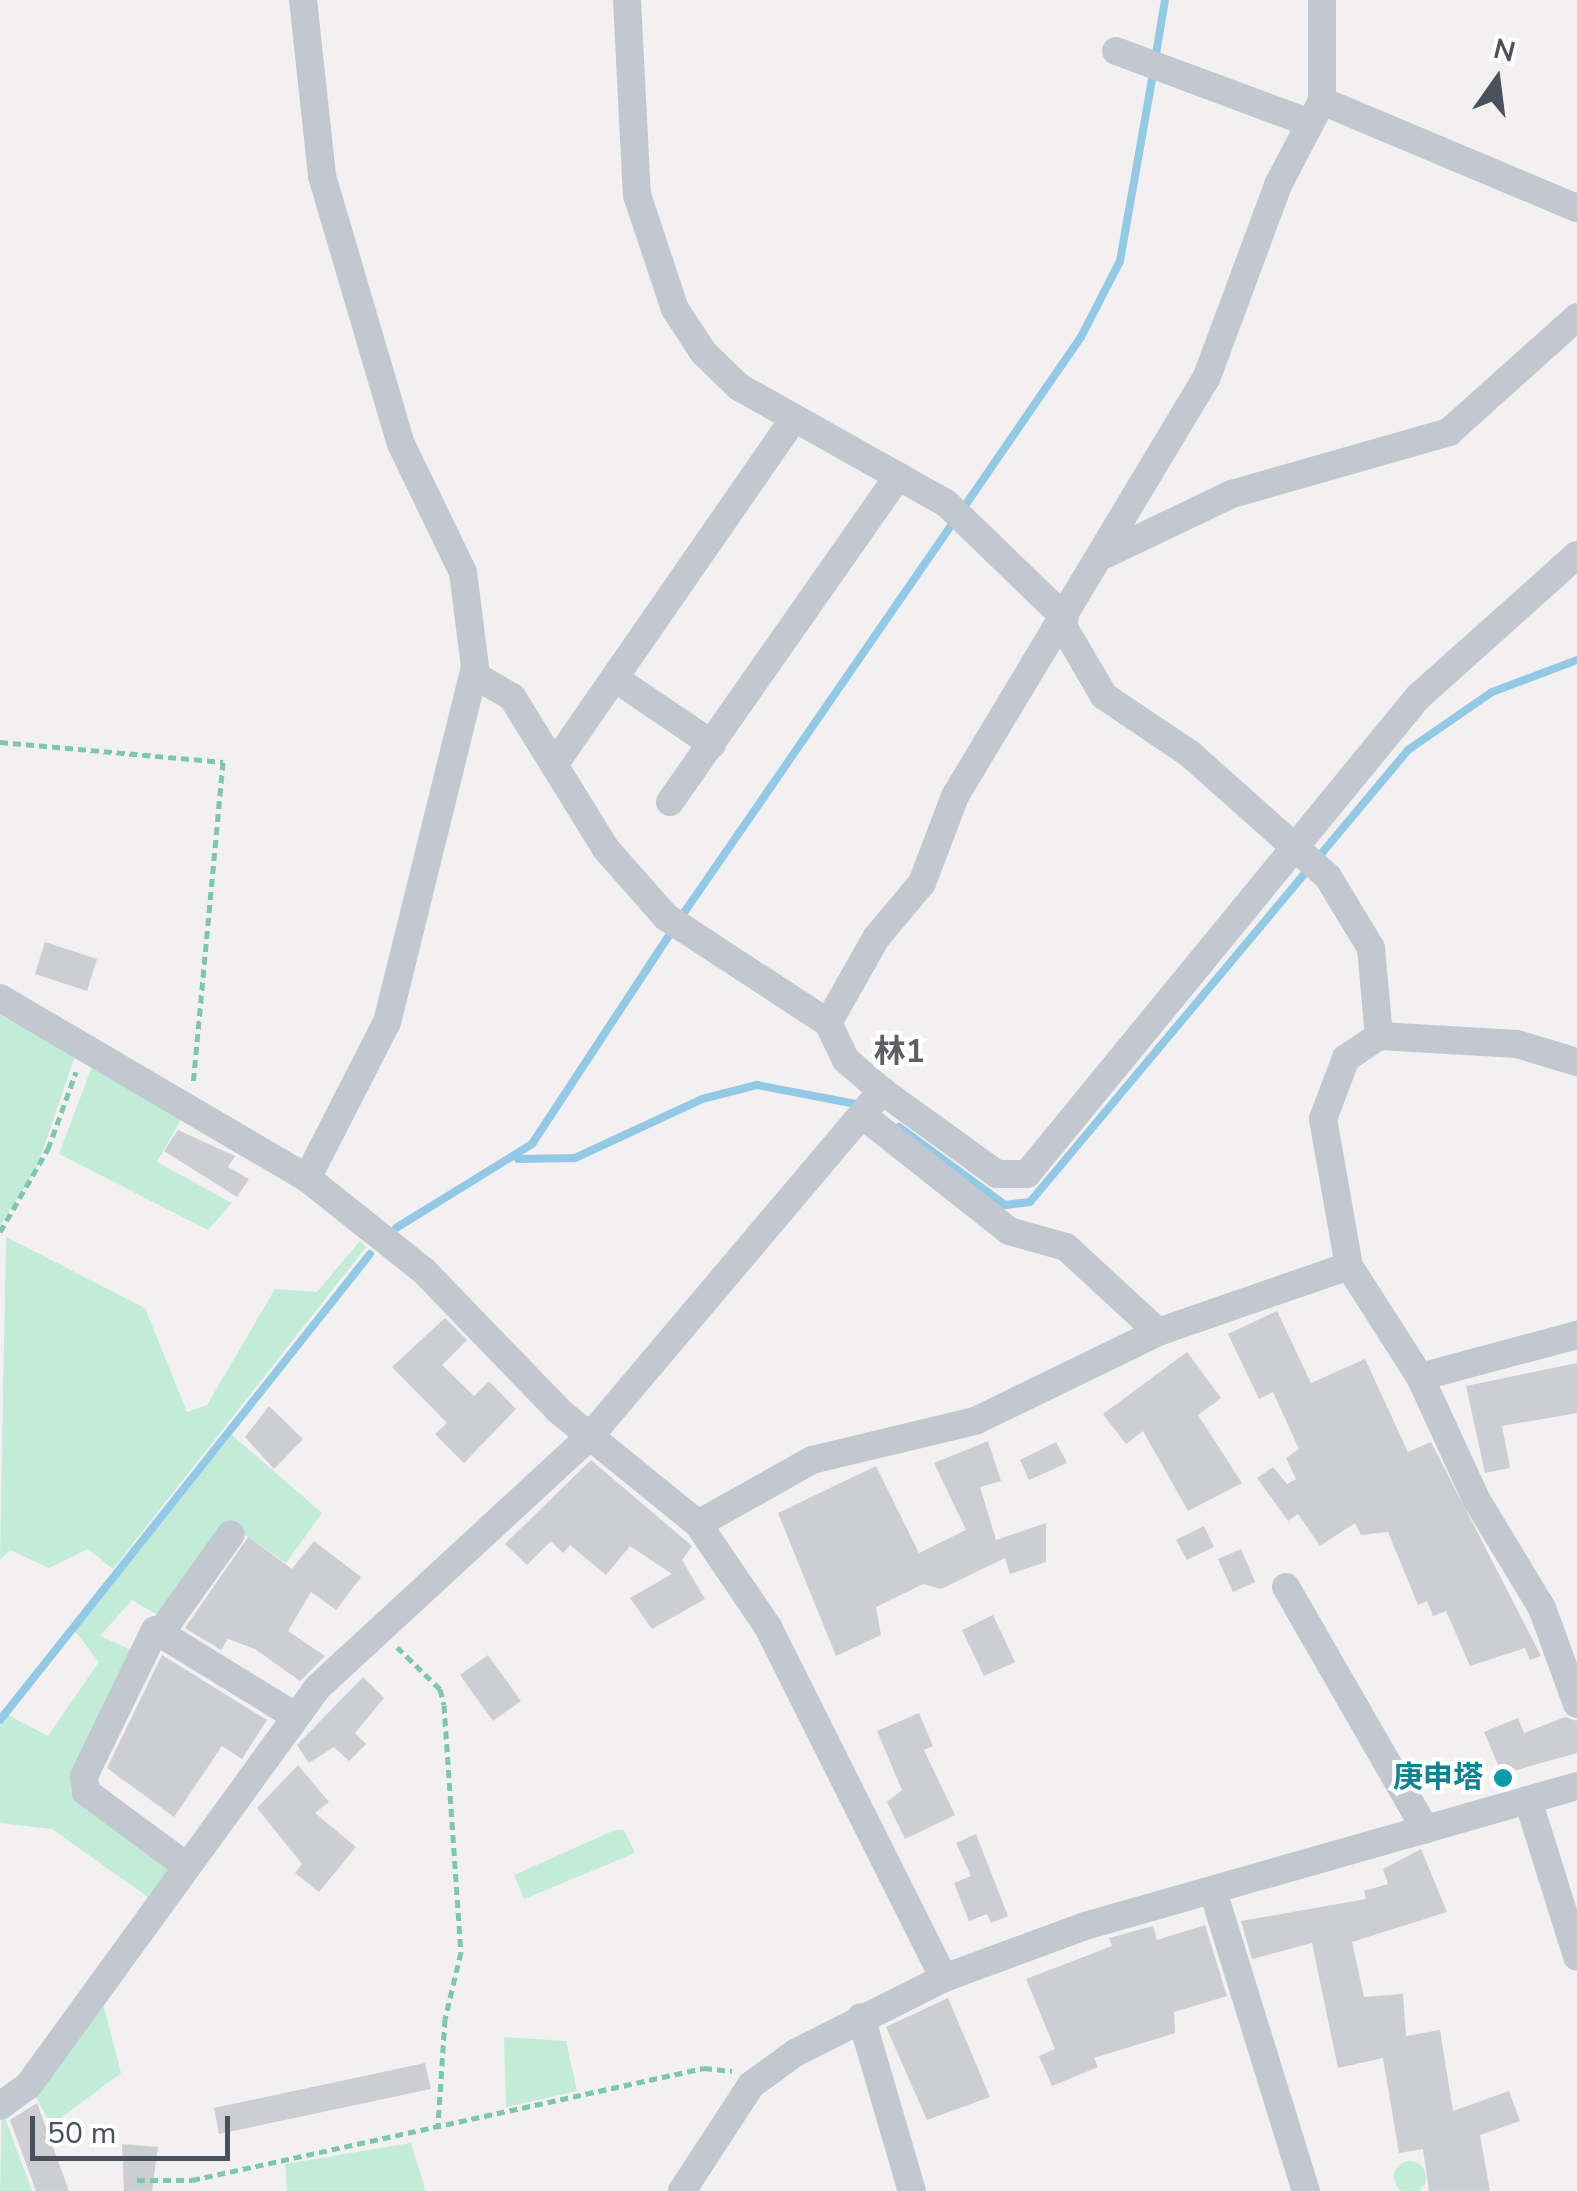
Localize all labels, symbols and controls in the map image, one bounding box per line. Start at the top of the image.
north arrow [1447,30,1547,130]
text: N [1489,30,1519,72]
district label: 林1 [873,1033,925,1071]
place label: 庚申塔 [1393,1760,1483,1796]
marker: 庚申塔 [1492,1767,1514,1789]
scale bar [35,2096,235,2158]
text: 50 m [47,2113,116,2154]

